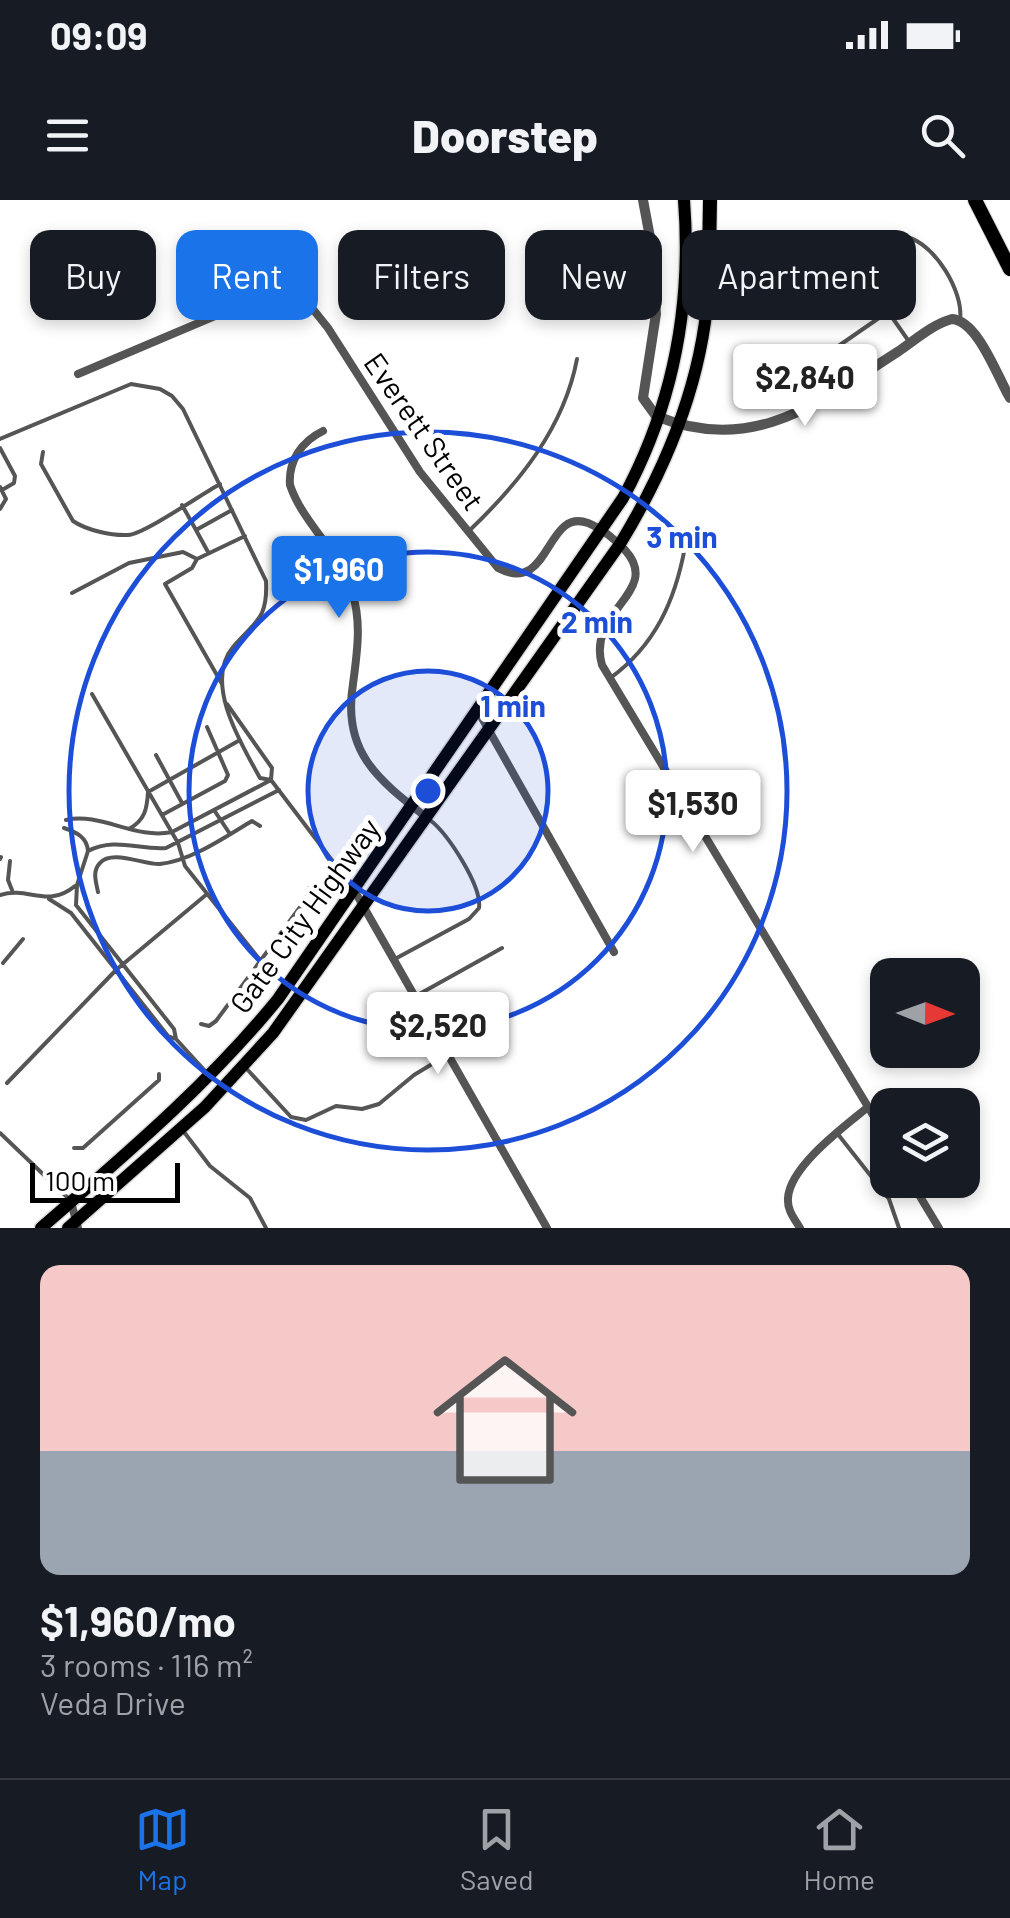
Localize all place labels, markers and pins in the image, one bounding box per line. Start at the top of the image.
pin: $2,840 [724,344,886,429]
pin: $1,960 [258,536,420,621]
pin: $1,530 [612,770,774,855]
centre of rings [410,773,446,809]
pin: $2,520 [357,992,519,1077]

